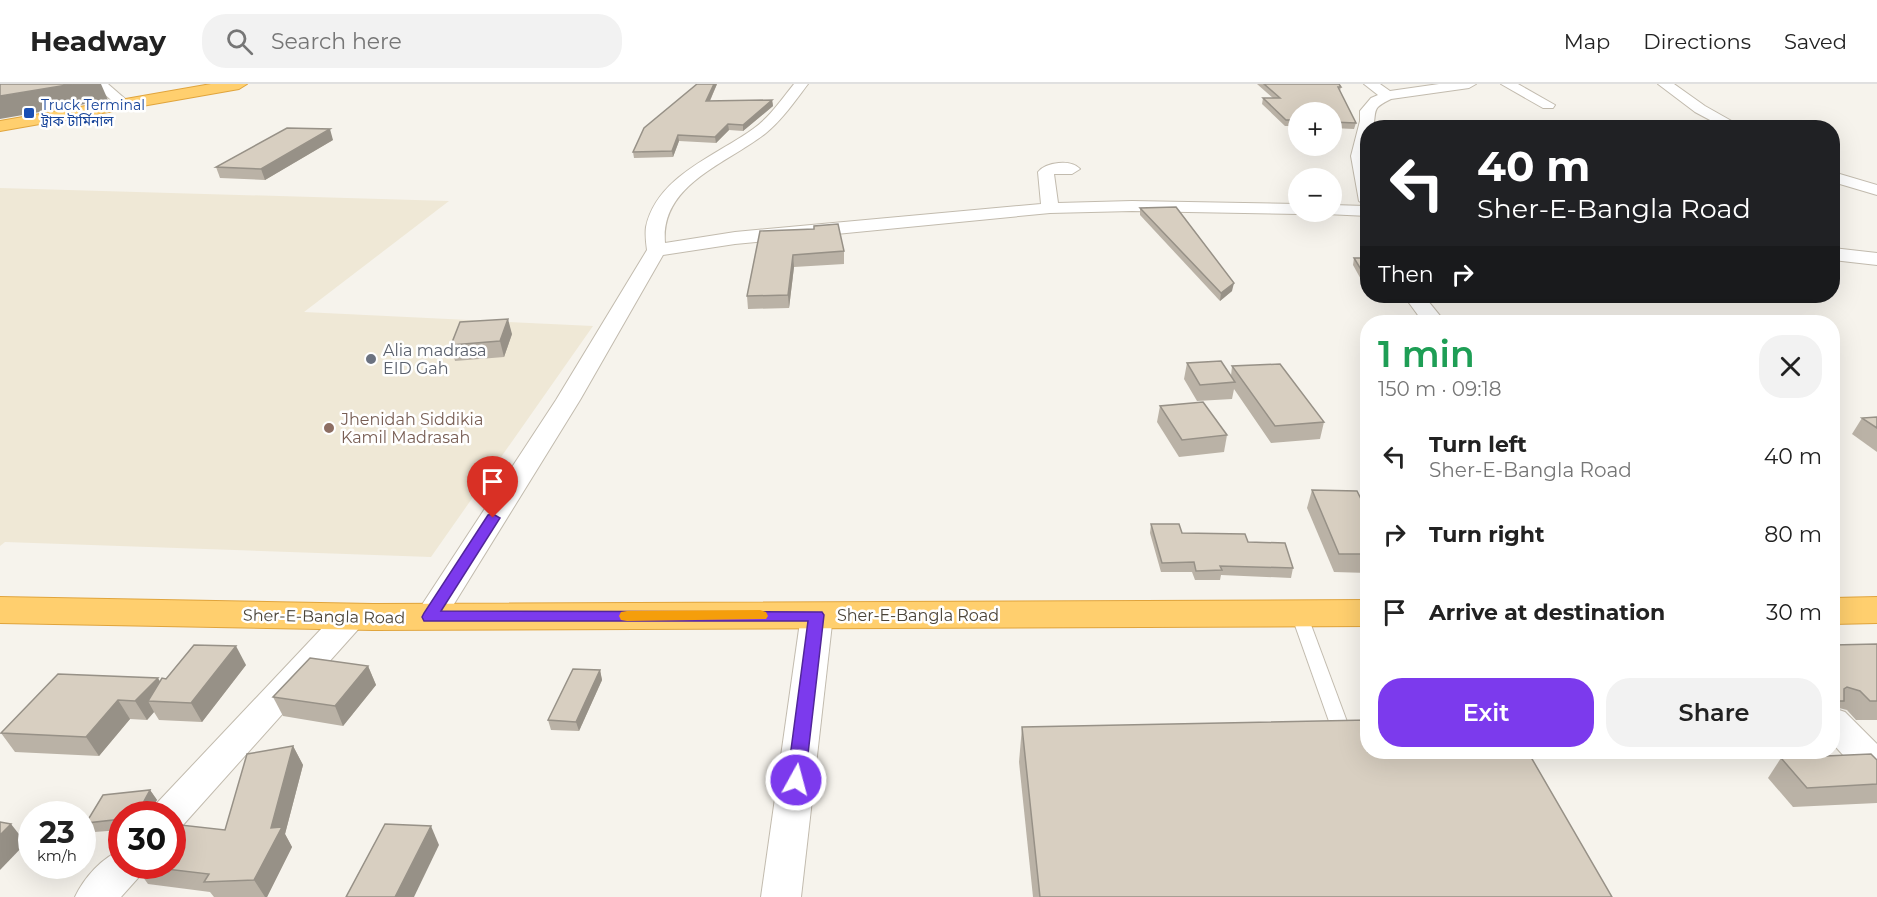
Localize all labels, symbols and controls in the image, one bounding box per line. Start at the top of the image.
search box [202,14,622,68]
text: Headway [30,24,166,58]
icon: search [223,25,256,58]
text: Search here [271,28,402,55]
text: Map [1564,29,1610,54]
text: Directions [1643,29,1751,54]
text: Saved [1784,29,1847,54]
place label: Truck Terminal ট্রাক টার্মিনাল [40,96,145,130]
map controls [1288,102,1342,222]
button: + [1288,102,1342,156]
marker: Truck Terminal ট্রাক টার্মিনাল [22,106,36,120]
text: 40 m [1477,140,1590,192]
icon: left [1378,144,1456,222]
button: − [1288,168,1342,222]
text: Sher-E-Bangla Road [1477,192,1751,225]
icon: right [1446,258,1479,291]
text: Then [1378,261,1434,288]
text: 1 min [1378,332,1475,376]
button: close [1759,335,1822,398]
place label: Alia madrasa EID Gah [383,341,486,378]
marker: Alia madrasa EID Gah [364,352,378,366]
text: 150 m · 09:18 [1378,377,1501,401]
place label: Jhenidah Siddikia Kamil Madrasah [340,410,483,447]
marker: Jhenidah Siddikia Kamil Madrasah [322,421,336,435]
text: Turn left [1429,431,1527,458]
icon: left [1378,440,1411,473]
text: 40 m [1764,443,1822,470]
pin [467,456,518,518]
text: Sher-E-Bangla Road [1429,458,1632,482]
icon: arrive [476,465,509,498]
icon: right [1378,518,1411,551]
text: Turn right [1429,521,1544,548]
text: 80 m [1764,521,1822,548]
icon: arrive [1378,596,1411,629]
text: Arrive at destination [1429,599,1665,626]
text: 30 m [1766,599,1822,626]
street label: Sher-E-Bangla Road [243,606,405,627]
street label: Sher-E-Bangla Road [837,606,999,625]
button: Exit [1378,678,1594,747]
button: Share [1606,678,1822,747]
position arrow [764,748,828,812]
speed limit sign: 30 [108,801,186,879]
text: 23 [39,814,75,851]
text: km/h [37,846,77,865]

